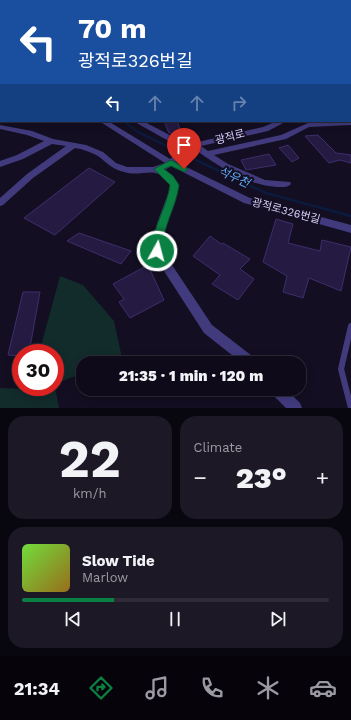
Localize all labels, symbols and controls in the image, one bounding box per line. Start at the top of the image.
text: 70 m [78,12,147,45]
icon: left [12,16,64,68]
text: 광적로326번길 [78,50,193,71]
icon: left [102,92,124,114]
icon: ahead [144,92,166,114]
icon: ahead [186,92,208,114]
icon: right [228,92,250,114]
street label: 광적로 [214,127,246,147]
pin [167,128,201,169]
icon: arrive [173,134,195,156]
water label: 석우천 [216,164,254,191]
street label: 광적로326번길 [250,196,322,226]
position arrow [136,230,178,272]
speed limit sign: 30 [12,344,64,396]
text: 21:35 · 1 min · 120 m [119,367,263,385]
text: 22 [59,429,121,490]
text: Climate [194,440,242,455]
text: 23° [236,460,287,495]
text: − [194,465,207,490]
text: + [316,465,329,490]
text: km/h [73,486,107,501]
text: Slow Tide [82,552,155,570]
text: Marlow [82,570,128,585]
icon: previous [62,608,84,630]
icon: pause [164,608,186,630]
icon: next [267,608,289,630]
icon: directions [87,674,115,702]
icon: music [143,674,171,702]
icon: phone [198,674,226,702]
icon: climate [254,674,282,702]
icon: car [309,674,337,702]
text: 21:34 [14,678,60,699]

